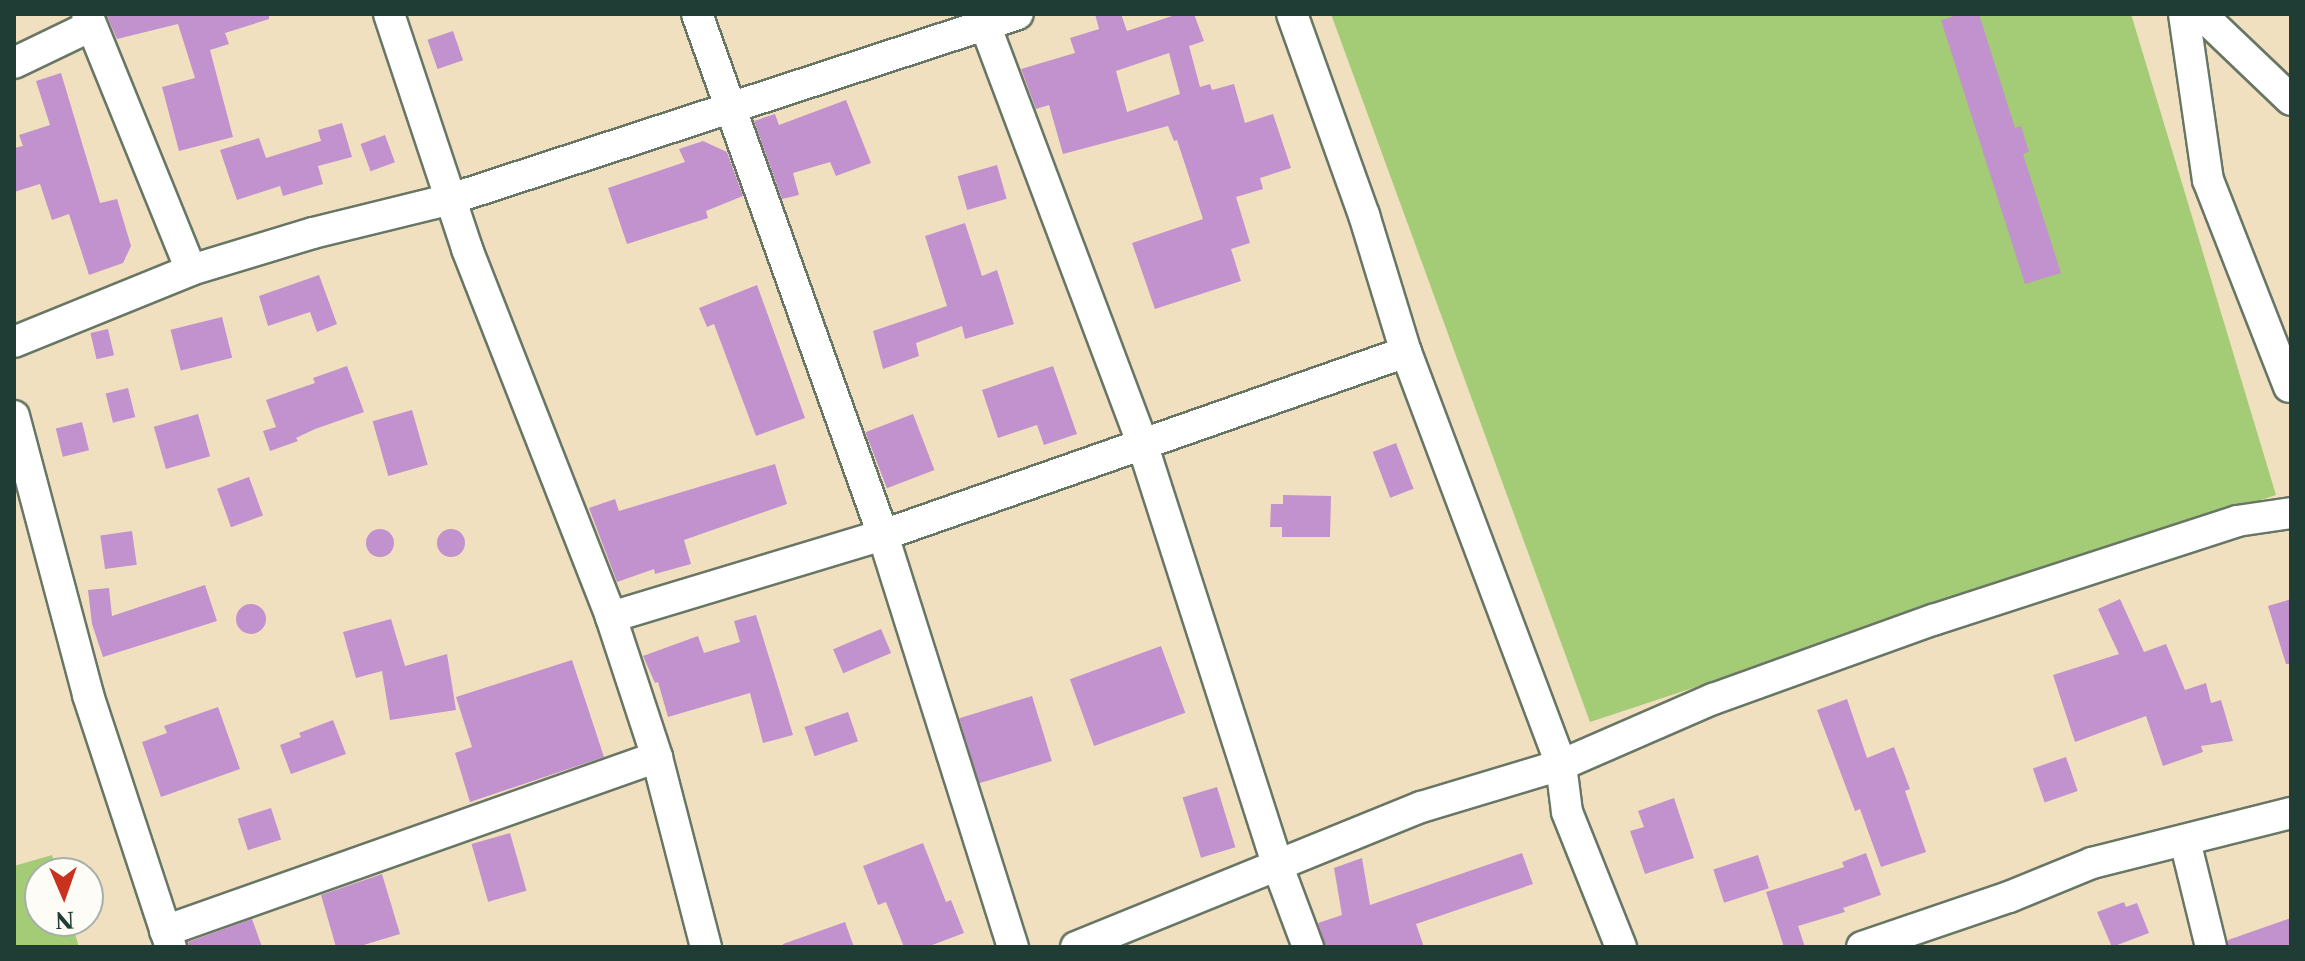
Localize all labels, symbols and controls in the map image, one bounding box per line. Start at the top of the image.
north arrow [24,857,104,937]
text: N [55,906,75,933]

